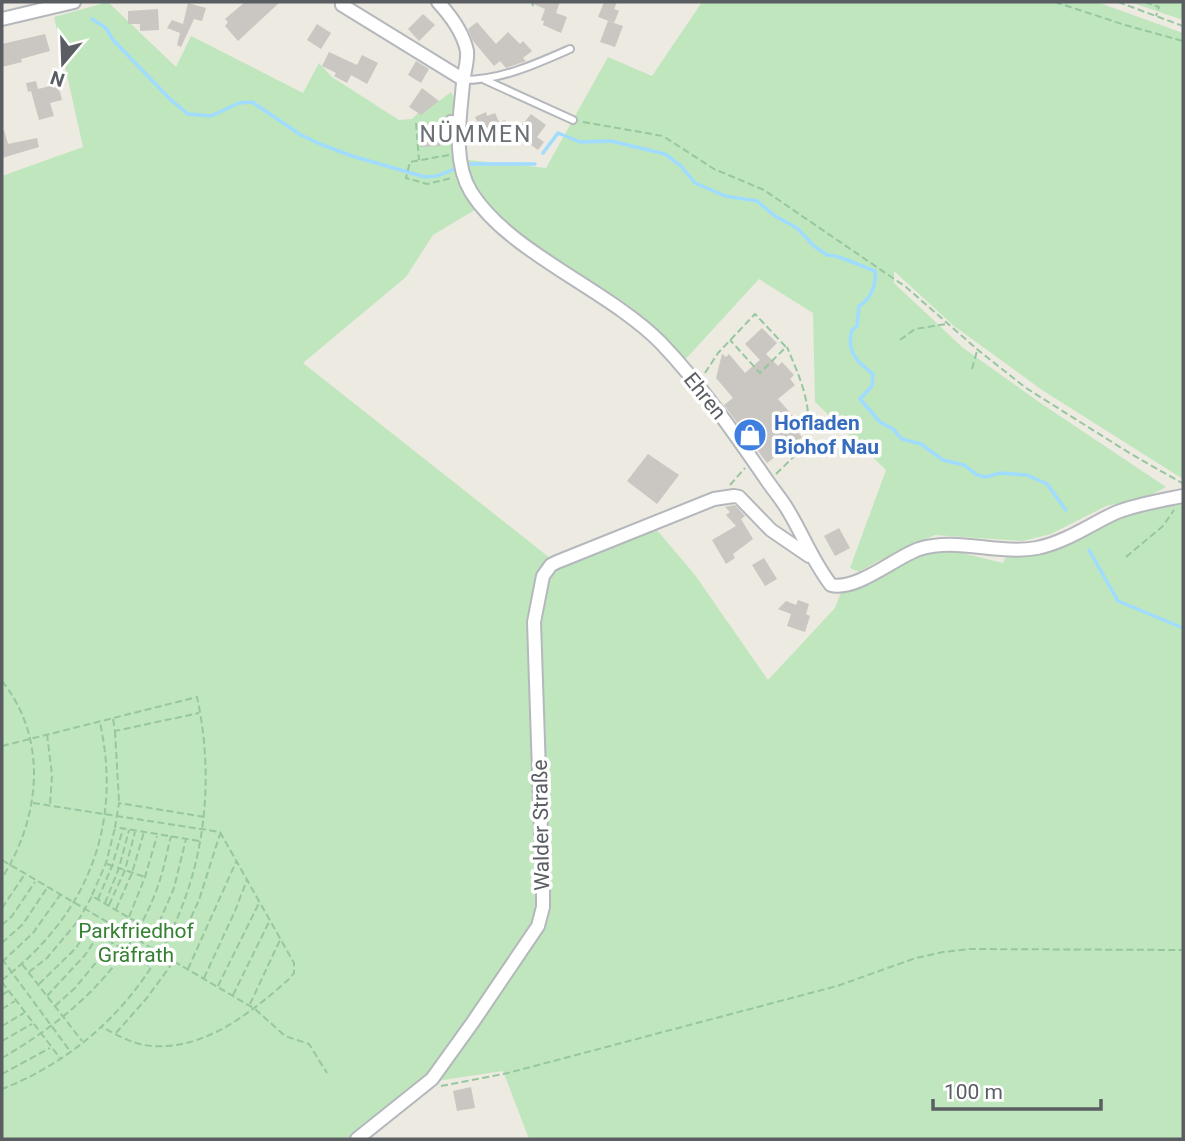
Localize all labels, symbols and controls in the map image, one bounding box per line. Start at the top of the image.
north arrow [28,28,98,98]
text: N [48,66,68,92]
district label: NÜMMEN [420,120,532,148]
street label: Ehren [679,368,731,424]
place label: Hofladen Biohof Nau [774,411,879,459]
shop icon: Hofladen Biohof Nau [731,416,769,454]
street label: Walder Straße [528,759,554,891]
park label: Parkfriedhof Gräfrath [78,919,195,967]
scale bar [933,1068,1101,1112]
text: 100 m [944,1080,1003,1104]

